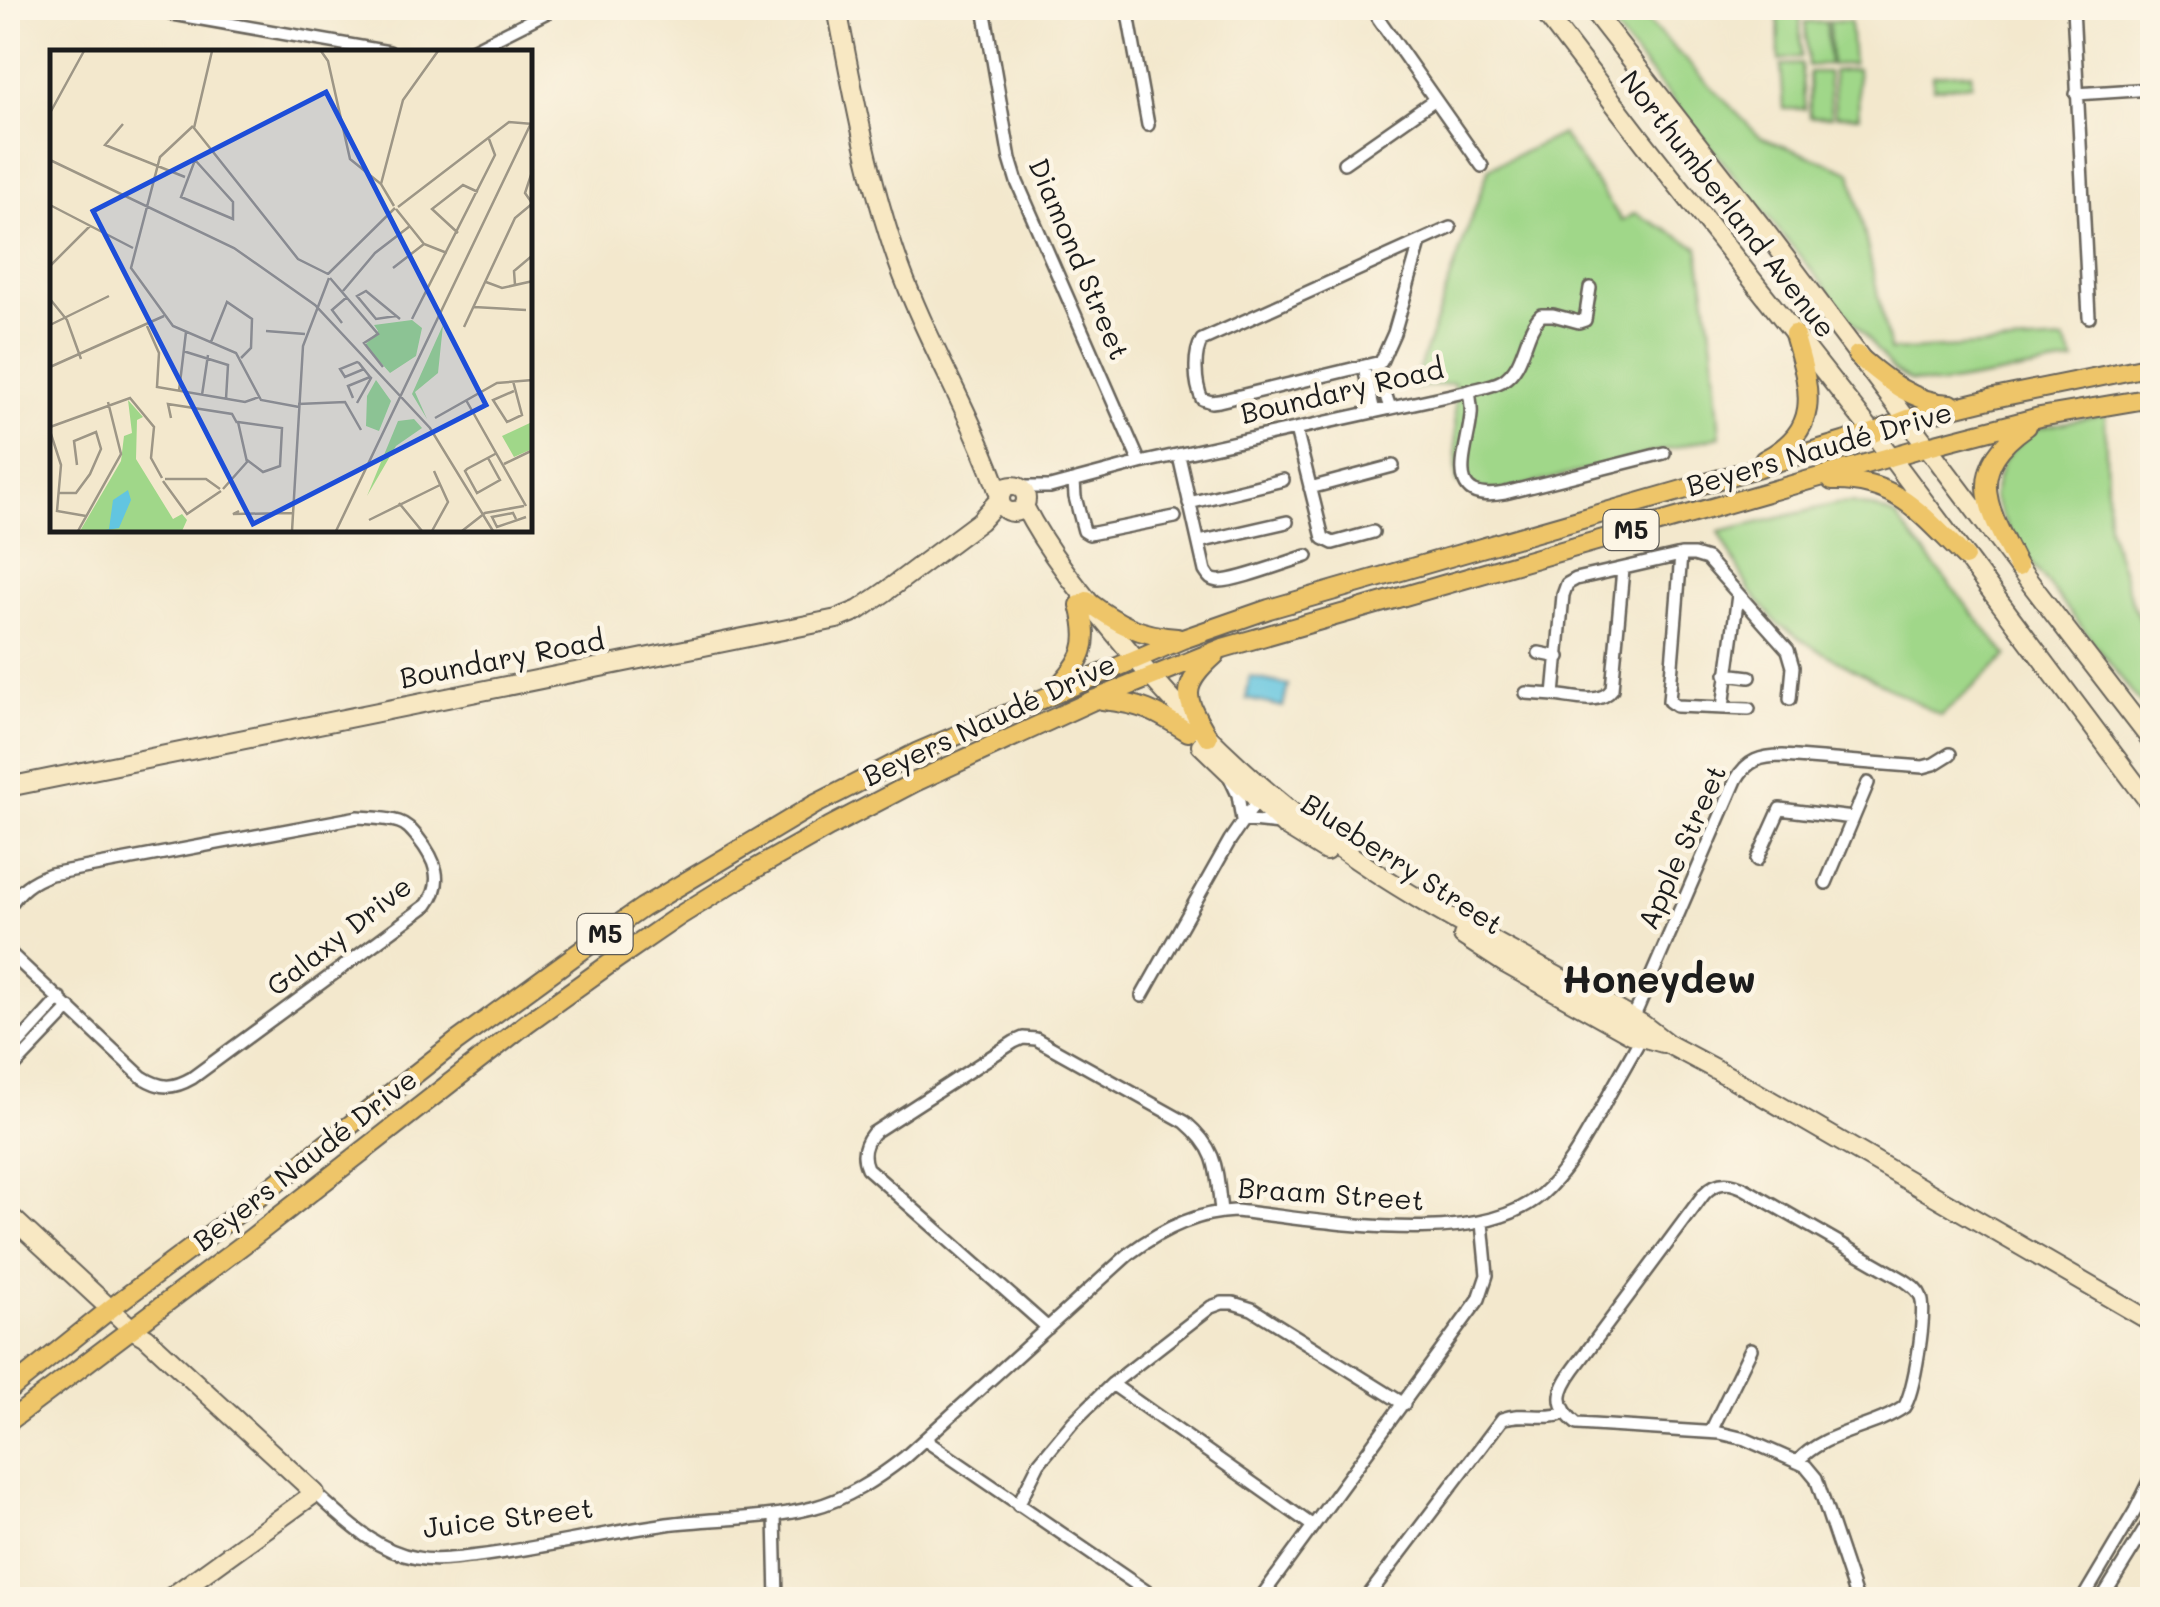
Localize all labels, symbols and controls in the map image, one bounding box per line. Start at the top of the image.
inset map [50,50,532,532]
street label: Northumberland Avenue [1613,62,1845,344]
street label: Diamond Street [1021,152,1139,365]
street label: Boundary Road [1237,349,1447,431]
street label: Beyers Naudé Drive [1682,393,1956,503]
road number: M5 [1604,510,1658,550]
street label: Boundary Road [397,621,607,695]
street label: Beyers Naudé Drive [856,645,1121,793]
street label: Apple Street [1629,759,1733,934]
street label: Blueberry Street [1295,785,1510,942]
street label: Galaxy Drive [259,867,418,1003]
road number: M5 [578,914,632,954]
district label: Honeydew [1562,953,1756,1003]
street label: Beyers Naudé Drive [185,1060,424,1258]
street label: Braam Street [1237,1169,1425,1217]
street label: Juice Street [421,1489,595,1545]

